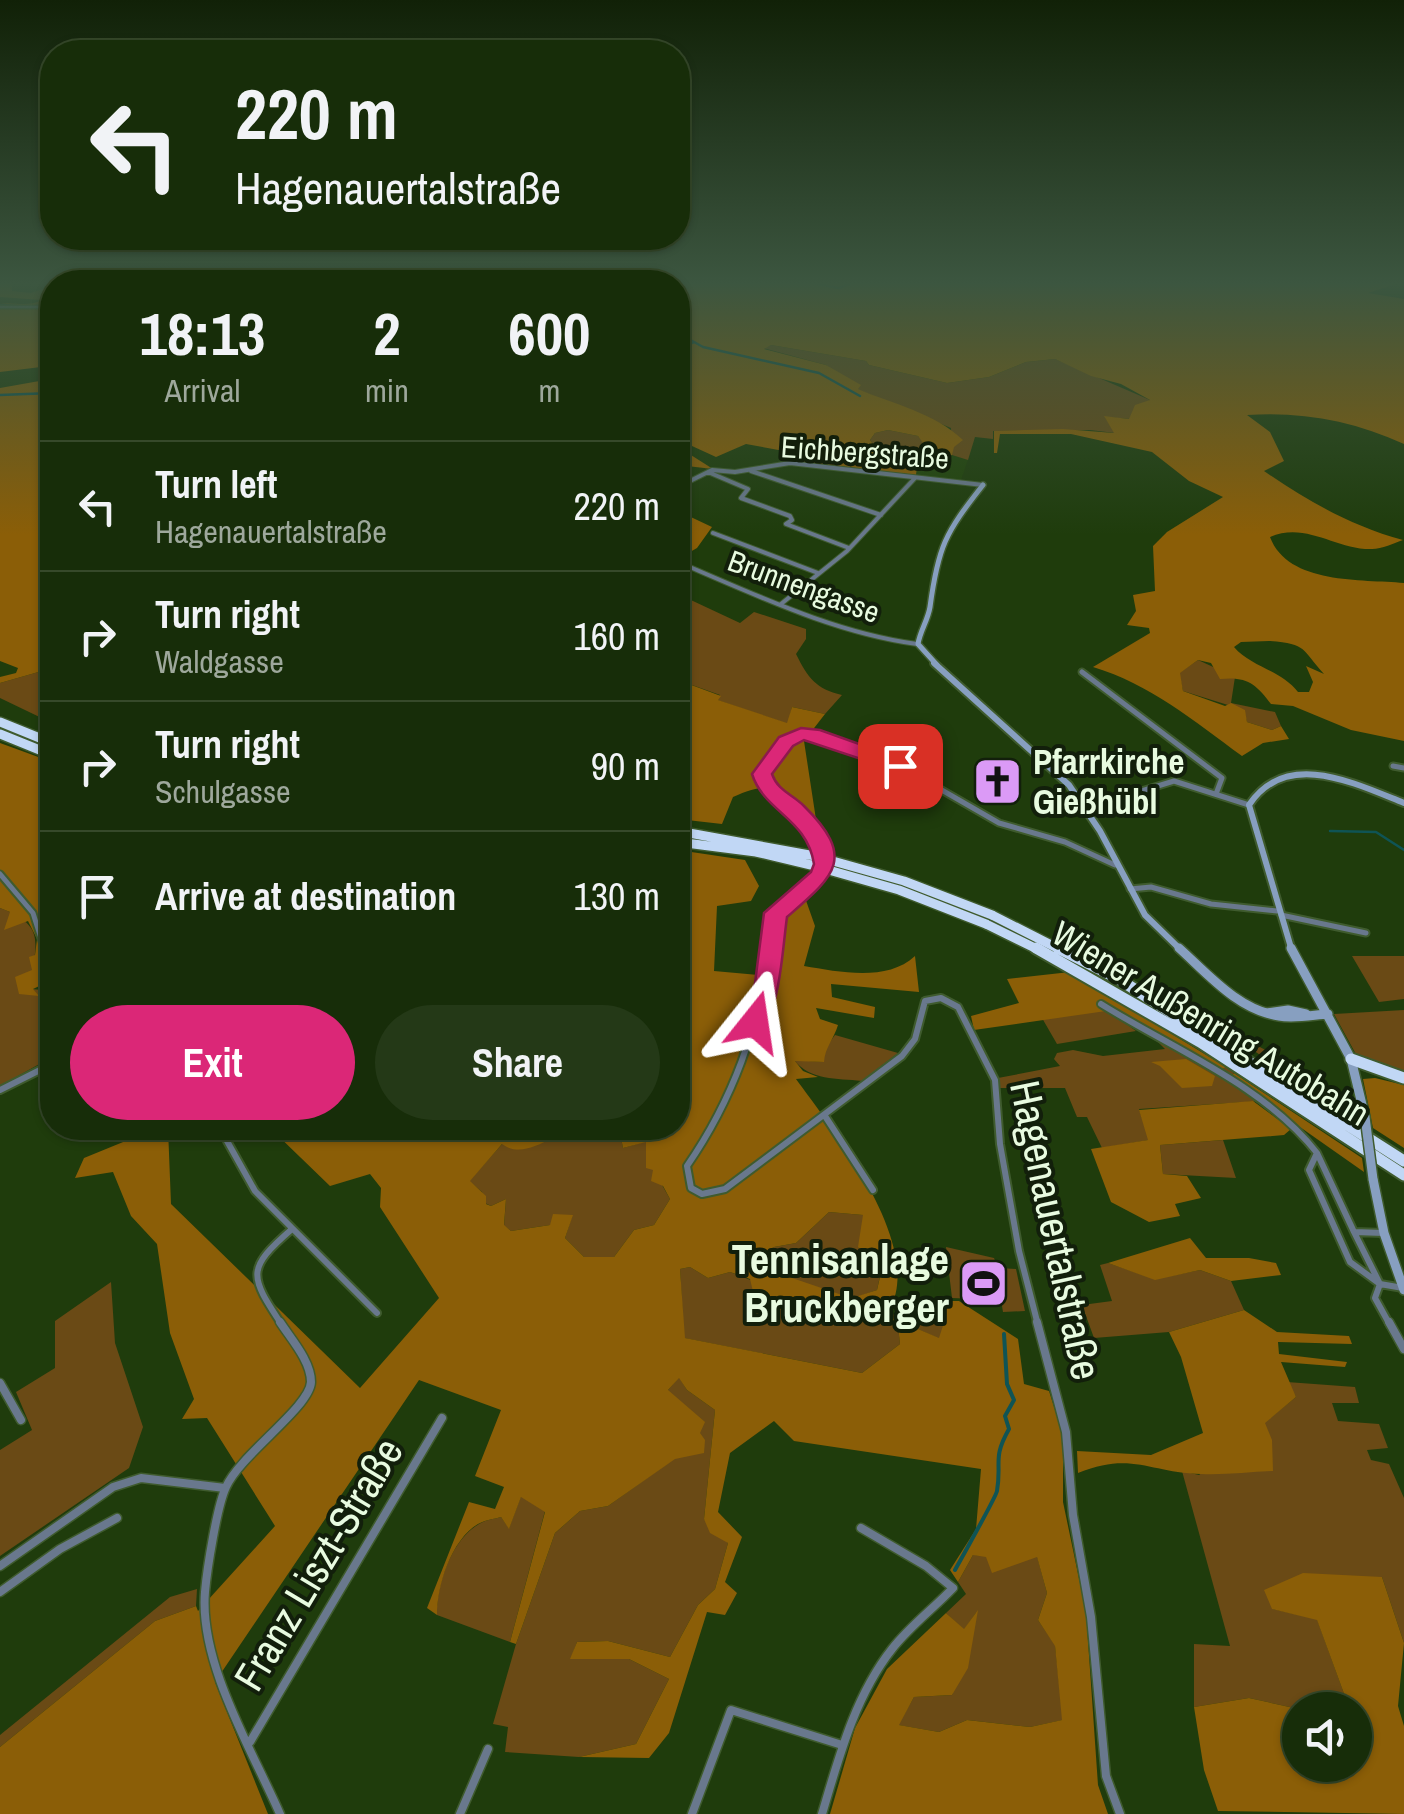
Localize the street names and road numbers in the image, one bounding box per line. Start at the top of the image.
street label: Eichbergstraße [780,426,950,478]
street label: Brunnengasse [723,540,885,632]
street label: Wiener Außenring Autobahn [1044,910,1378,1136]
street label: Hagenauertalstraße [997,1075,1115,1385]
street label: Franz Liszt-Straße [221,1427,415,1701]

